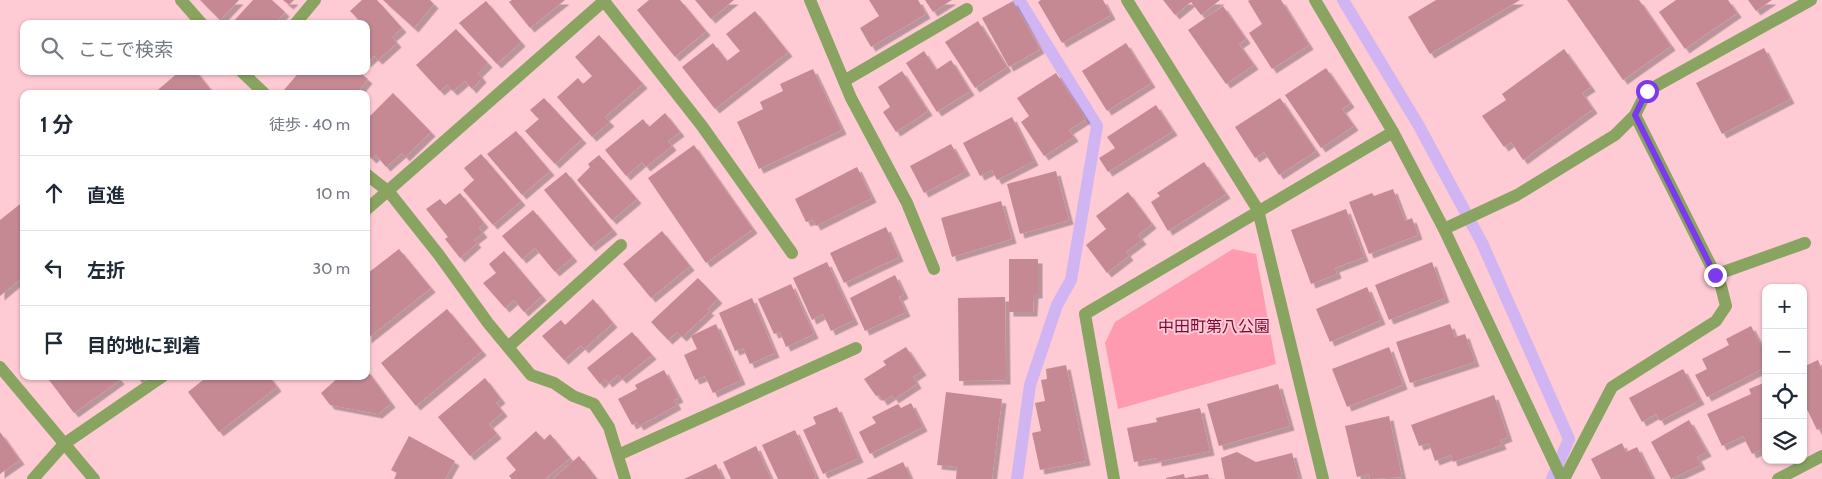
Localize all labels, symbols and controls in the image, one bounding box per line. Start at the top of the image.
search box [20,20,370,75]
icon: search [38,34,66,62]
text: ここで検索 [78,38,173,61]
route start [1636,80,1659,103]
text: 1 分 [40,112,73,137]
text: 徒歩 · 40 m [269,115,350,134]
icon: ahead [40,179,68,207]
text: 直進 [87,184,125,207]
text: 10 m [316,184,350,203]
icon: left [40,254,68,282]
text: 左折 [87,259,125,282]
text: 30 m [313,259,350,278]
route end [1704,264,1727,287]
map controls [1762,284,1807,464]
button: + [1762,284,1807,329]
park label: 中田町第八公園 [1158,317,1270,336]
icon: arrive [40,329,68,357]
button: − [1762,329,1807,374]
text: 目的地に到着 [87,334,201,357]
button: locate [1762,374,1807,419]
button: layers [1762,419,1807,464]

